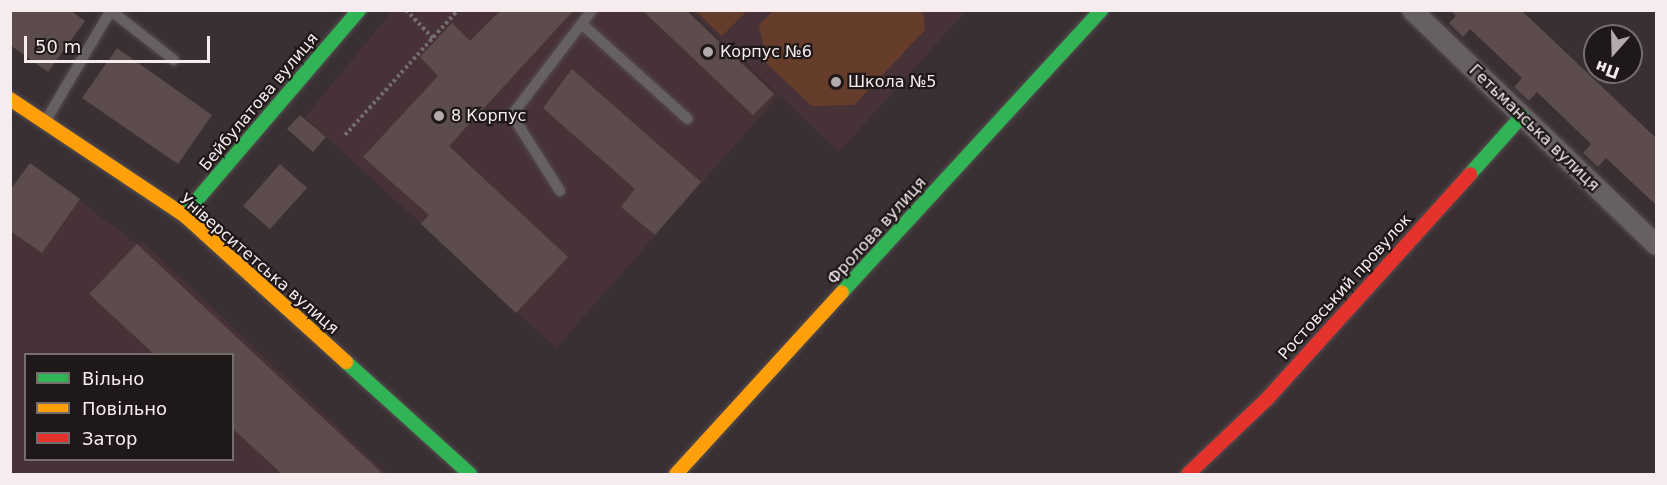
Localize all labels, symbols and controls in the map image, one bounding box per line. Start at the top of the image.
scale bar [27,24,213,62]
north arrow [1583,24,1643,84]
street label: Бейбулатова вулиця [196,29,322,175]
text: 50 m [35,36,81,57]
place label: Корпус №6 [720,42,812,62]
marker: Корпус №6 [701,45,715,59]
text: Пн [1593,56,1622,83]
street label: Гетьманська вулиця [1465,61,1603,195]
place label: Школа №5 [848,72,936,92]
marker: Школа №5 [829,75,843,89]
place label: 8 Корпус [451,106,526,126]
marker: 8 Корпус [432,109,446,123]
street label: Фролова вулиця [824,173,930,289]
street label: Університетська вулиця [176,190,342,338]
street label: Ростовський провулок [1274,210,1416,364]
legend [24,353,234,461]
text: Вільно [82,368,144,389]
text: Повільно [82,398,167,419]
text: Затор [82,428,138,449]

